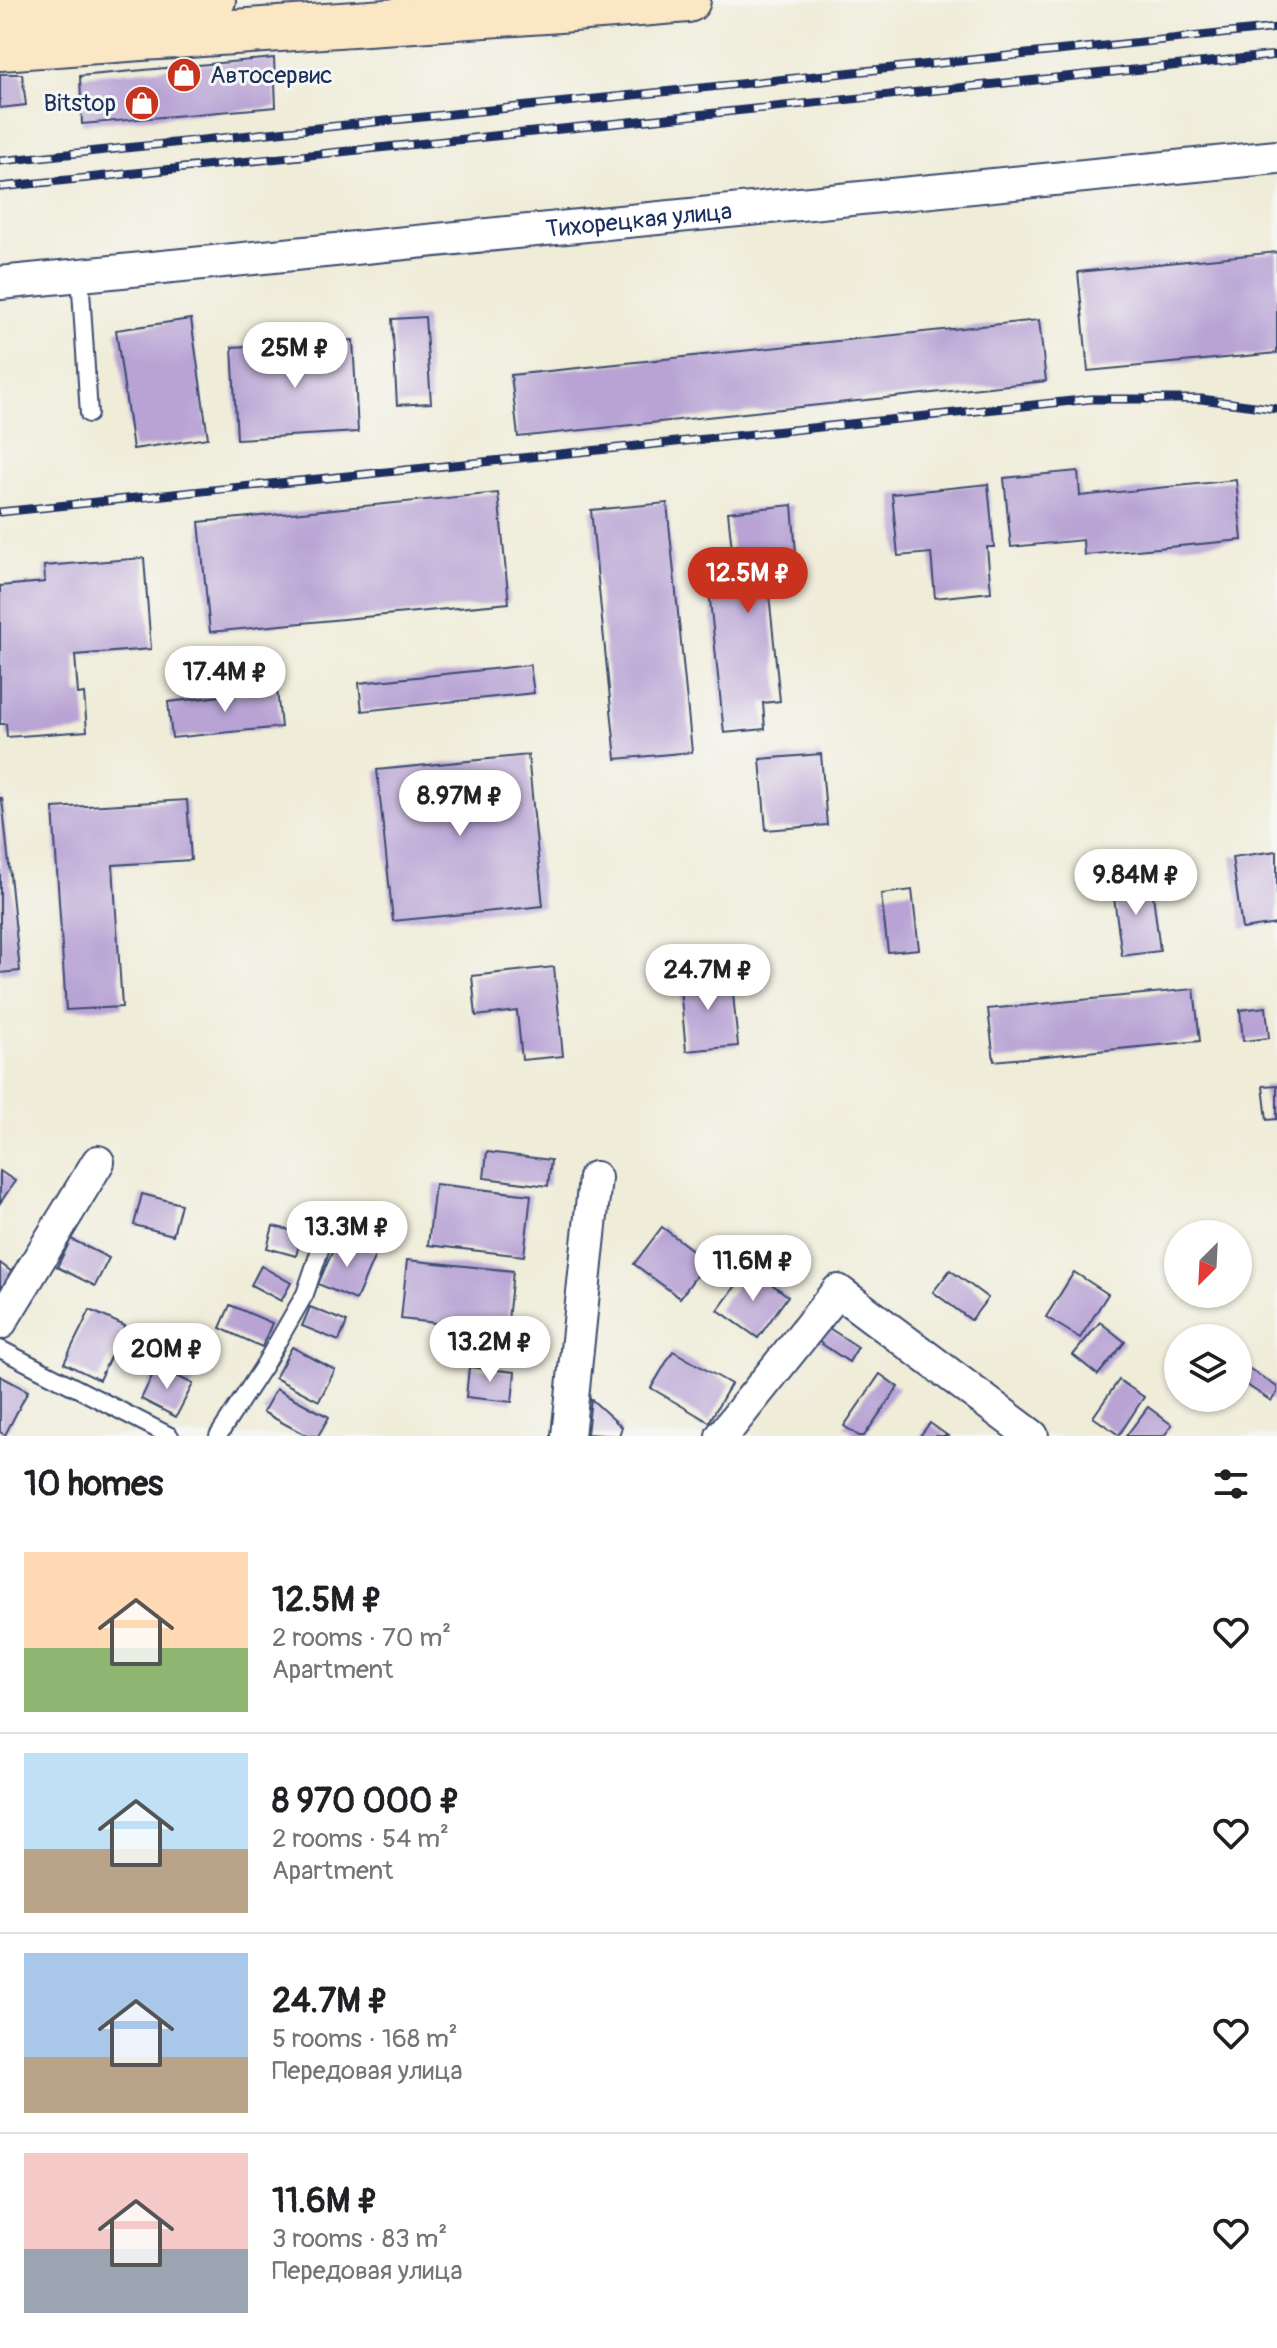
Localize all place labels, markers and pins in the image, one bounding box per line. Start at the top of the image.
shop icon: Автосервис [165,56,203,94]
place label: Автосервис [210,61,332,90]
shop icon: Bitstop [123,84,161,122]
place label: Bitstop [44,89,116,118]
pin: 25M ₽ [239,322,351,390]
pin: 12.5M ₽ [674,547,822,615]
pin: 17.4M ₽ [151,646,299,714]
pin: 8.97M ₽ [386,770,534,838]
pin: 9.84M ₽ [1062,849,1210,917]
pin: 24.7M ₽ [634,944,782,1012]
pin: 13.3M ₽ [273,1201,421,1269]
pin: 11.6M ₽ [679,1235,827,1303]
pin: 13.2M ₽ [416,1316,564,1384]
pin: 20M ₽ [111,1323,223,1391]

